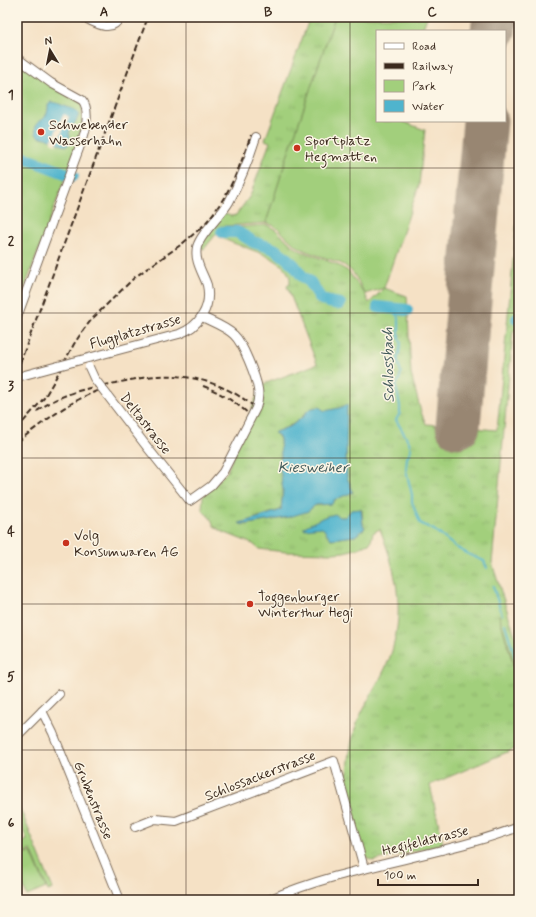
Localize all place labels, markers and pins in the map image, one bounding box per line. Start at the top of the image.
place label: Schwebender Wasserhahn [49,116,129,150]
marker: Schwebender Wasserhahn [36,127,46,137]
place label: Sportplatz Hegmatten [305,132,377,168]
marker: Sportplatz Hegmatten [292,143,302,153]
place label: Volg Konsumwaren AG [74,527,179,561]
marker: Volg Konsumwaren AG [61,538,71,548]
place label: Toggenburger Winterthur Hegi [258,588,353,623]
marker: Toggenburger Winterthur Hegi [245,599,255,609]

